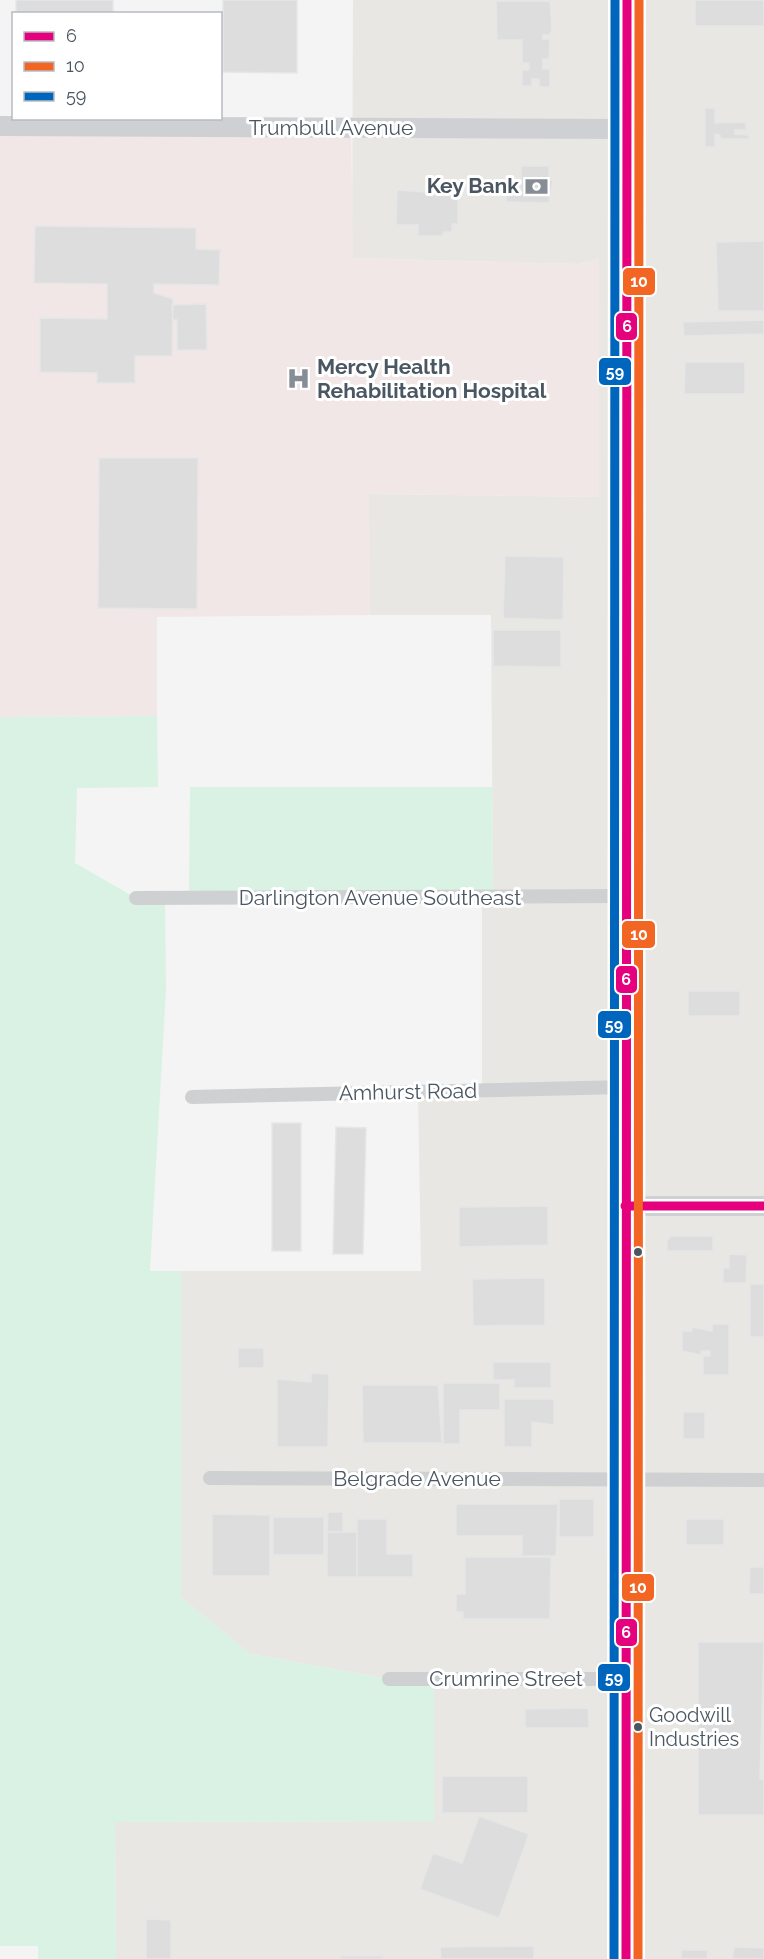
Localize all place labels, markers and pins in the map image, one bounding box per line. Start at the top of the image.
place label: Key Bank [427,173,519,198]
bank icon: Key Bank [524,173,550,199]
place label: Mercy Health Rehabilitation Hospital [317,354,547,403]
hospital icon: Mercy Health Rehabilitation Hospital [286,366,312,392]
unlabelled marker [632,1246,644,1258]
place label: Goodwill Industries [649,1703,739,1751]
marker: Goodwill Industries [632,1721,644,1733]

